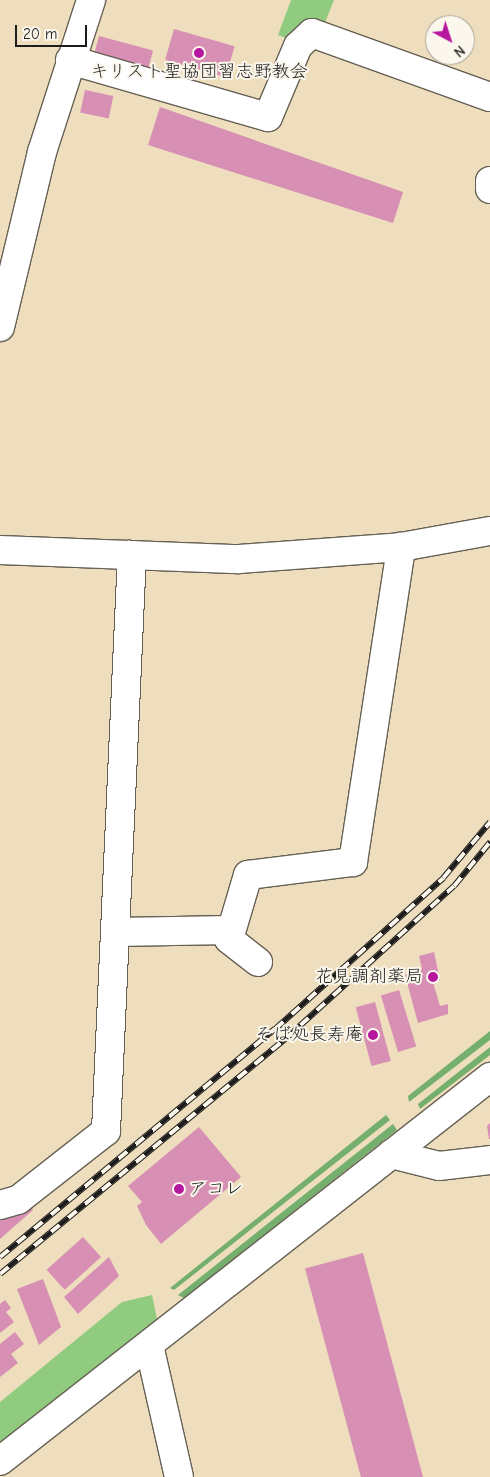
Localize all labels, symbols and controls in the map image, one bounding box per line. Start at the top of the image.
scale bar [18,15,90,47]
north arrow [425,15,475,65]
text: 20 m [23,25,57,43]
text: N [450,42,468,61]
marker: キリスト聖協団習志野教会 [193,47,205,59]
place label: キリスト聖協団習志野教会 [91,61,307,83]
place label: 花見調剤薬局 [315,966,423,988]
marker: 花見調剤薬局 [427,971,439,983]
place label: そば処長寿庵 [255,1024,363,1046]
marker: そば処長寿庵 [367,1029,379,1041]
place label: アコレ [189,1178,243,1200]
marker: アコレ [173,1183,185,1195]

